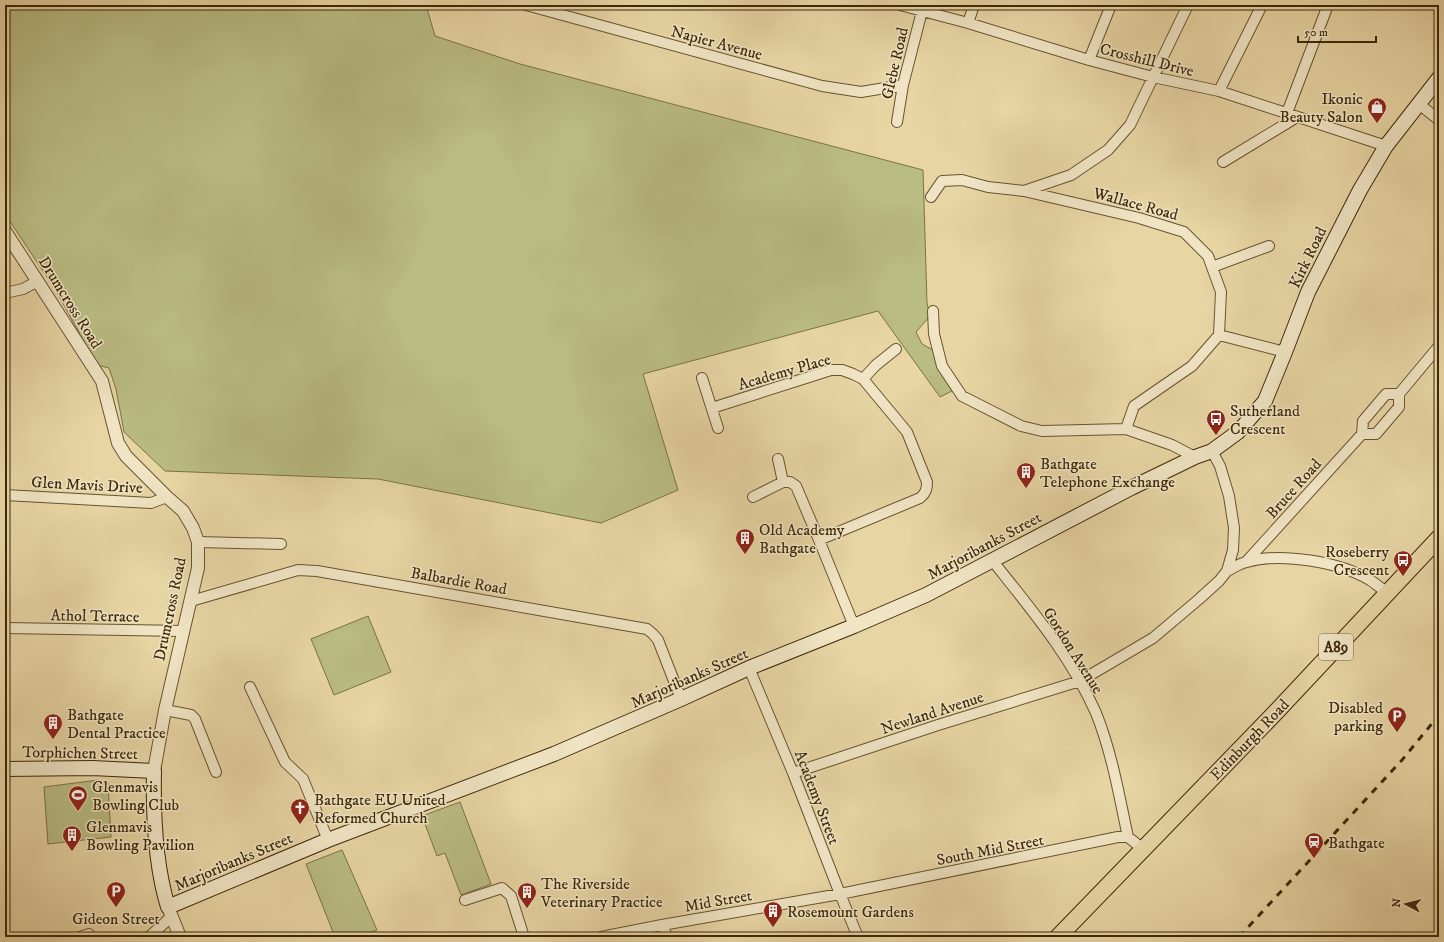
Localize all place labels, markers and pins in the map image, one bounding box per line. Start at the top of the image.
place label: Ikonic Beauty Salon [1280,89,1364,127]
shop icon: Ikonic Beauty Salon [1366,96,1388,124]
place label: Sutherland Crescent [1230,401,1300,439]
bus stop icon: Sutherland Crescent [1205,408,1227,436]
place label: Bathgate Telephone Exchange [1040,454,1175,492]
building icon: Bathgate Telephone Exchange [1015,461,1037,489]
place label: Old Academy Bathgate [759,520,845,558]
building icon: Old Academy Bathgate [734,527,756,555]
place label: Roseberry Crescent [1325,542,1389,580]
bus stop icon: Roseberry Crescent [1392,549,1414,577]
place label: Disabled parking [1328,698,1383,736]
place label: Bathgate Dental Practice [67,705,166,743]
parking icon: Disabled parking [1386,705,1408,733]
building icon: Bathgate Dental Practice [42,712,64,740]
place label: Glenmavis Bowling Club [92,777,179,815]
sports icon: Glenmavis Bowling Club [67,784,89,812]
place label: Bathgate EU United Reformed Church [314,790,445,828]
church icon: Bathgate EU United Reformed Church [289,797,311,825]
place label: Glenmavis Bowling Pavilion [86,817,195,855]
building icon: Glenmavis Bowling Pavilion [61,824,83,852]
station icon: Bathgate [1303,831,1325,859]
place label: Bathgate [1328,833,1385,853]
place label: The Riverside Veterinary Practice [540,874,663,912]
parking icon: Gideon Street [105,880,127,908]
building icon: The Riverside Veterinary Practice [516,881,538,909]
building icon: Rosemount Gardens [762,900,784,928]
place label: Rosemount Gardens [787,902,914,922]
place label: Gideon Street [72,909,160,929]

